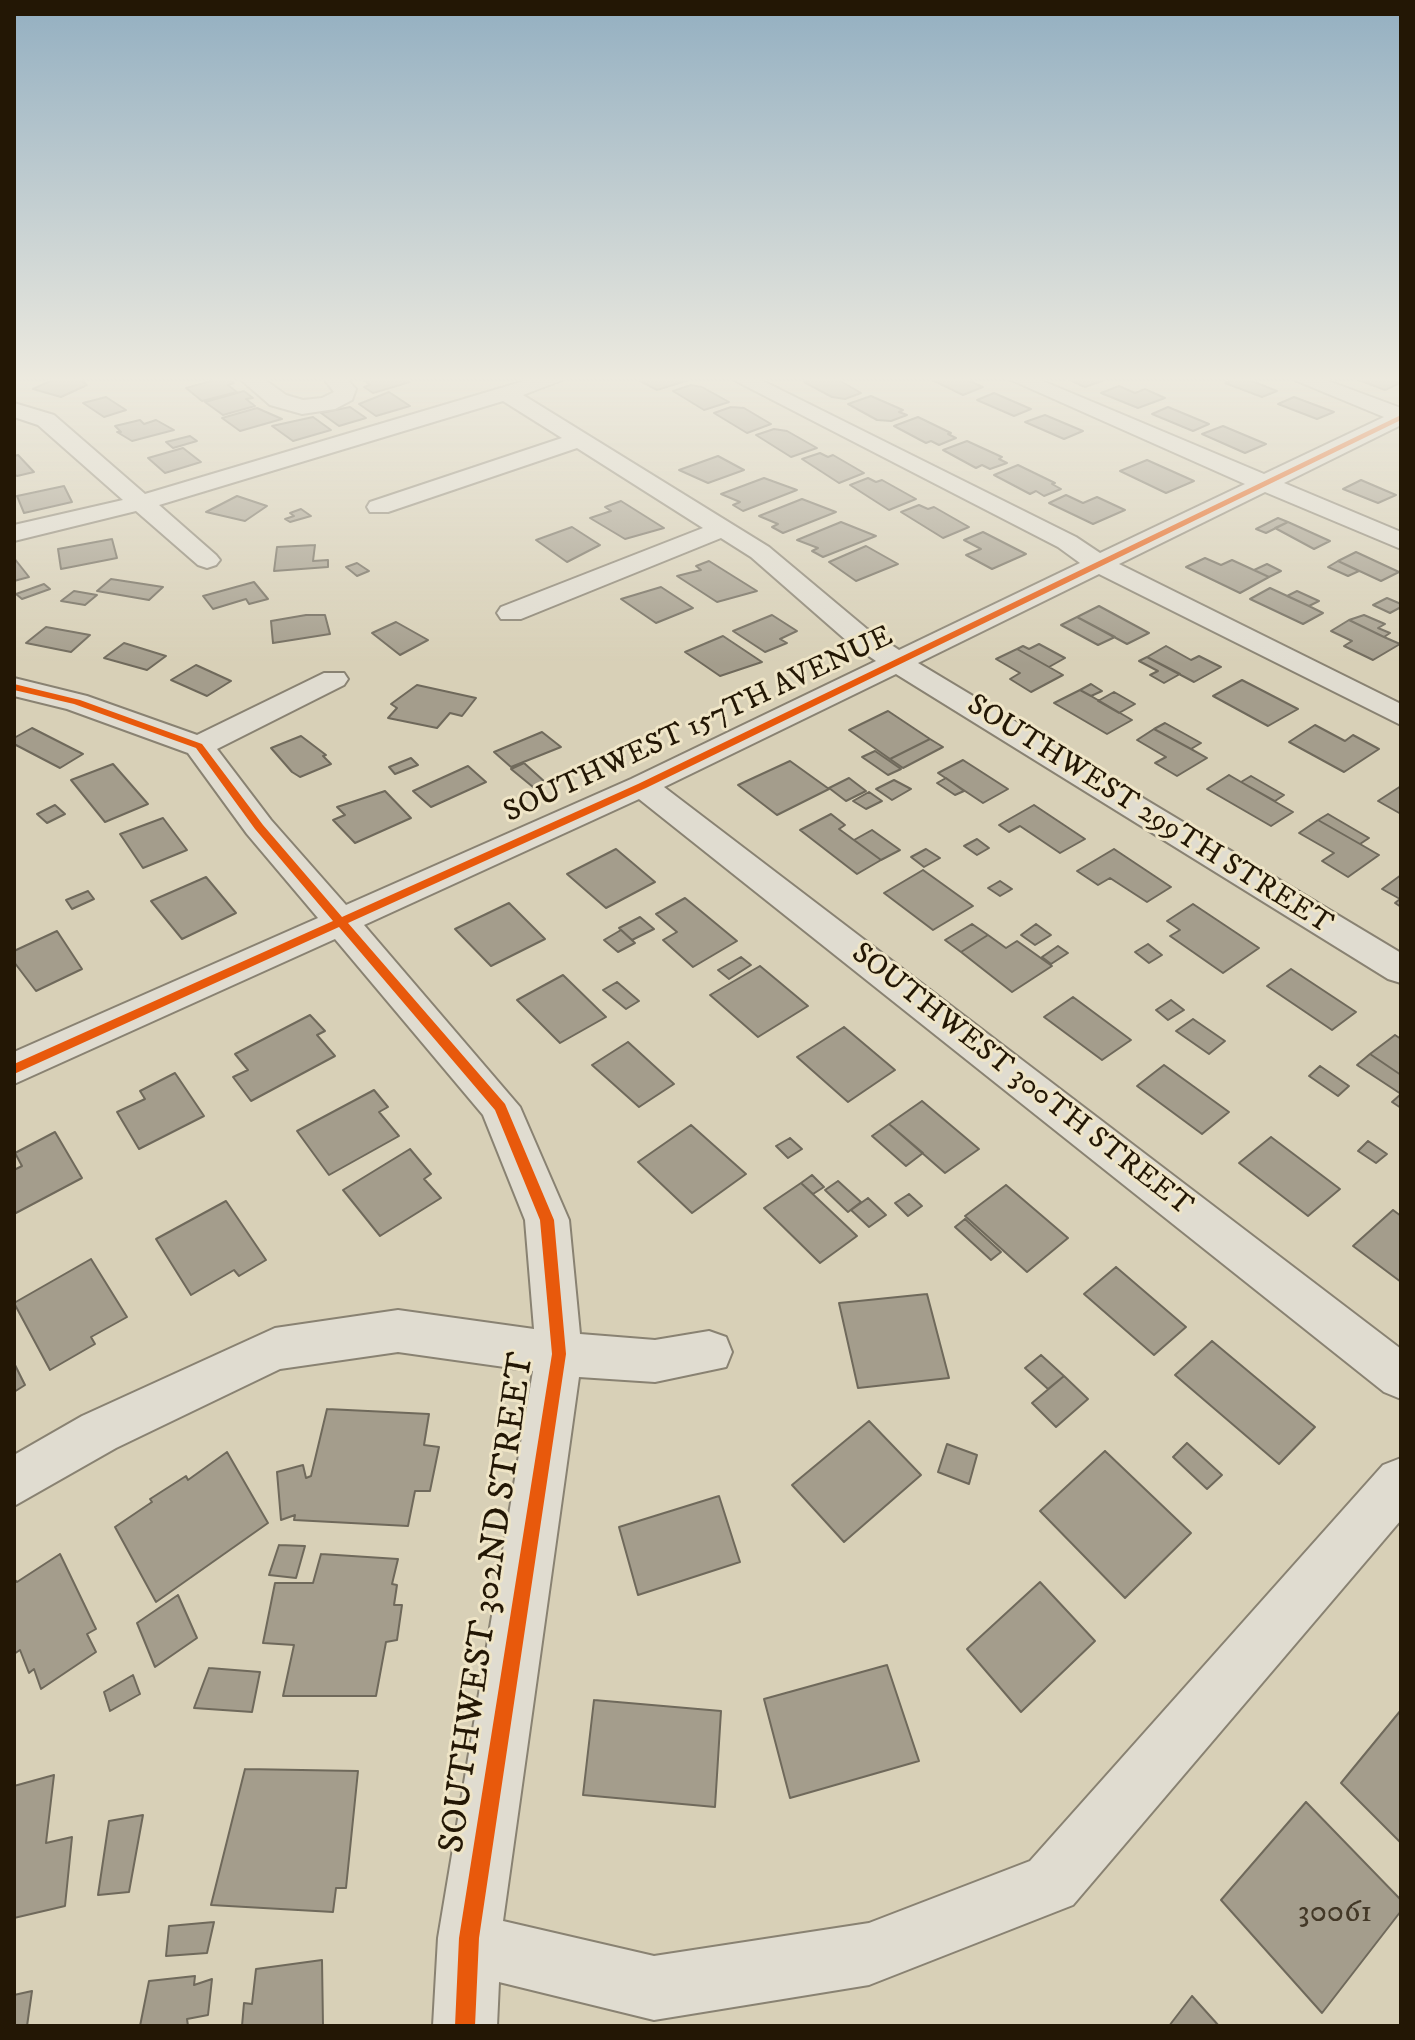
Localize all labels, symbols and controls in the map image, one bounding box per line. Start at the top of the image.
street label: SOUTHWEST 157TH AVENUE [499,620,899,832]
street label: SOUTHWEST 299TH STREET [960,688,1338,944]
street label: SOUTHWEST 300TH STREET [843,937,1199,1225]
street label: SOUTHWEST 302ND STREET [432,1350,546,1856]
house number: 30061 [1298,1895,1372,1933]

